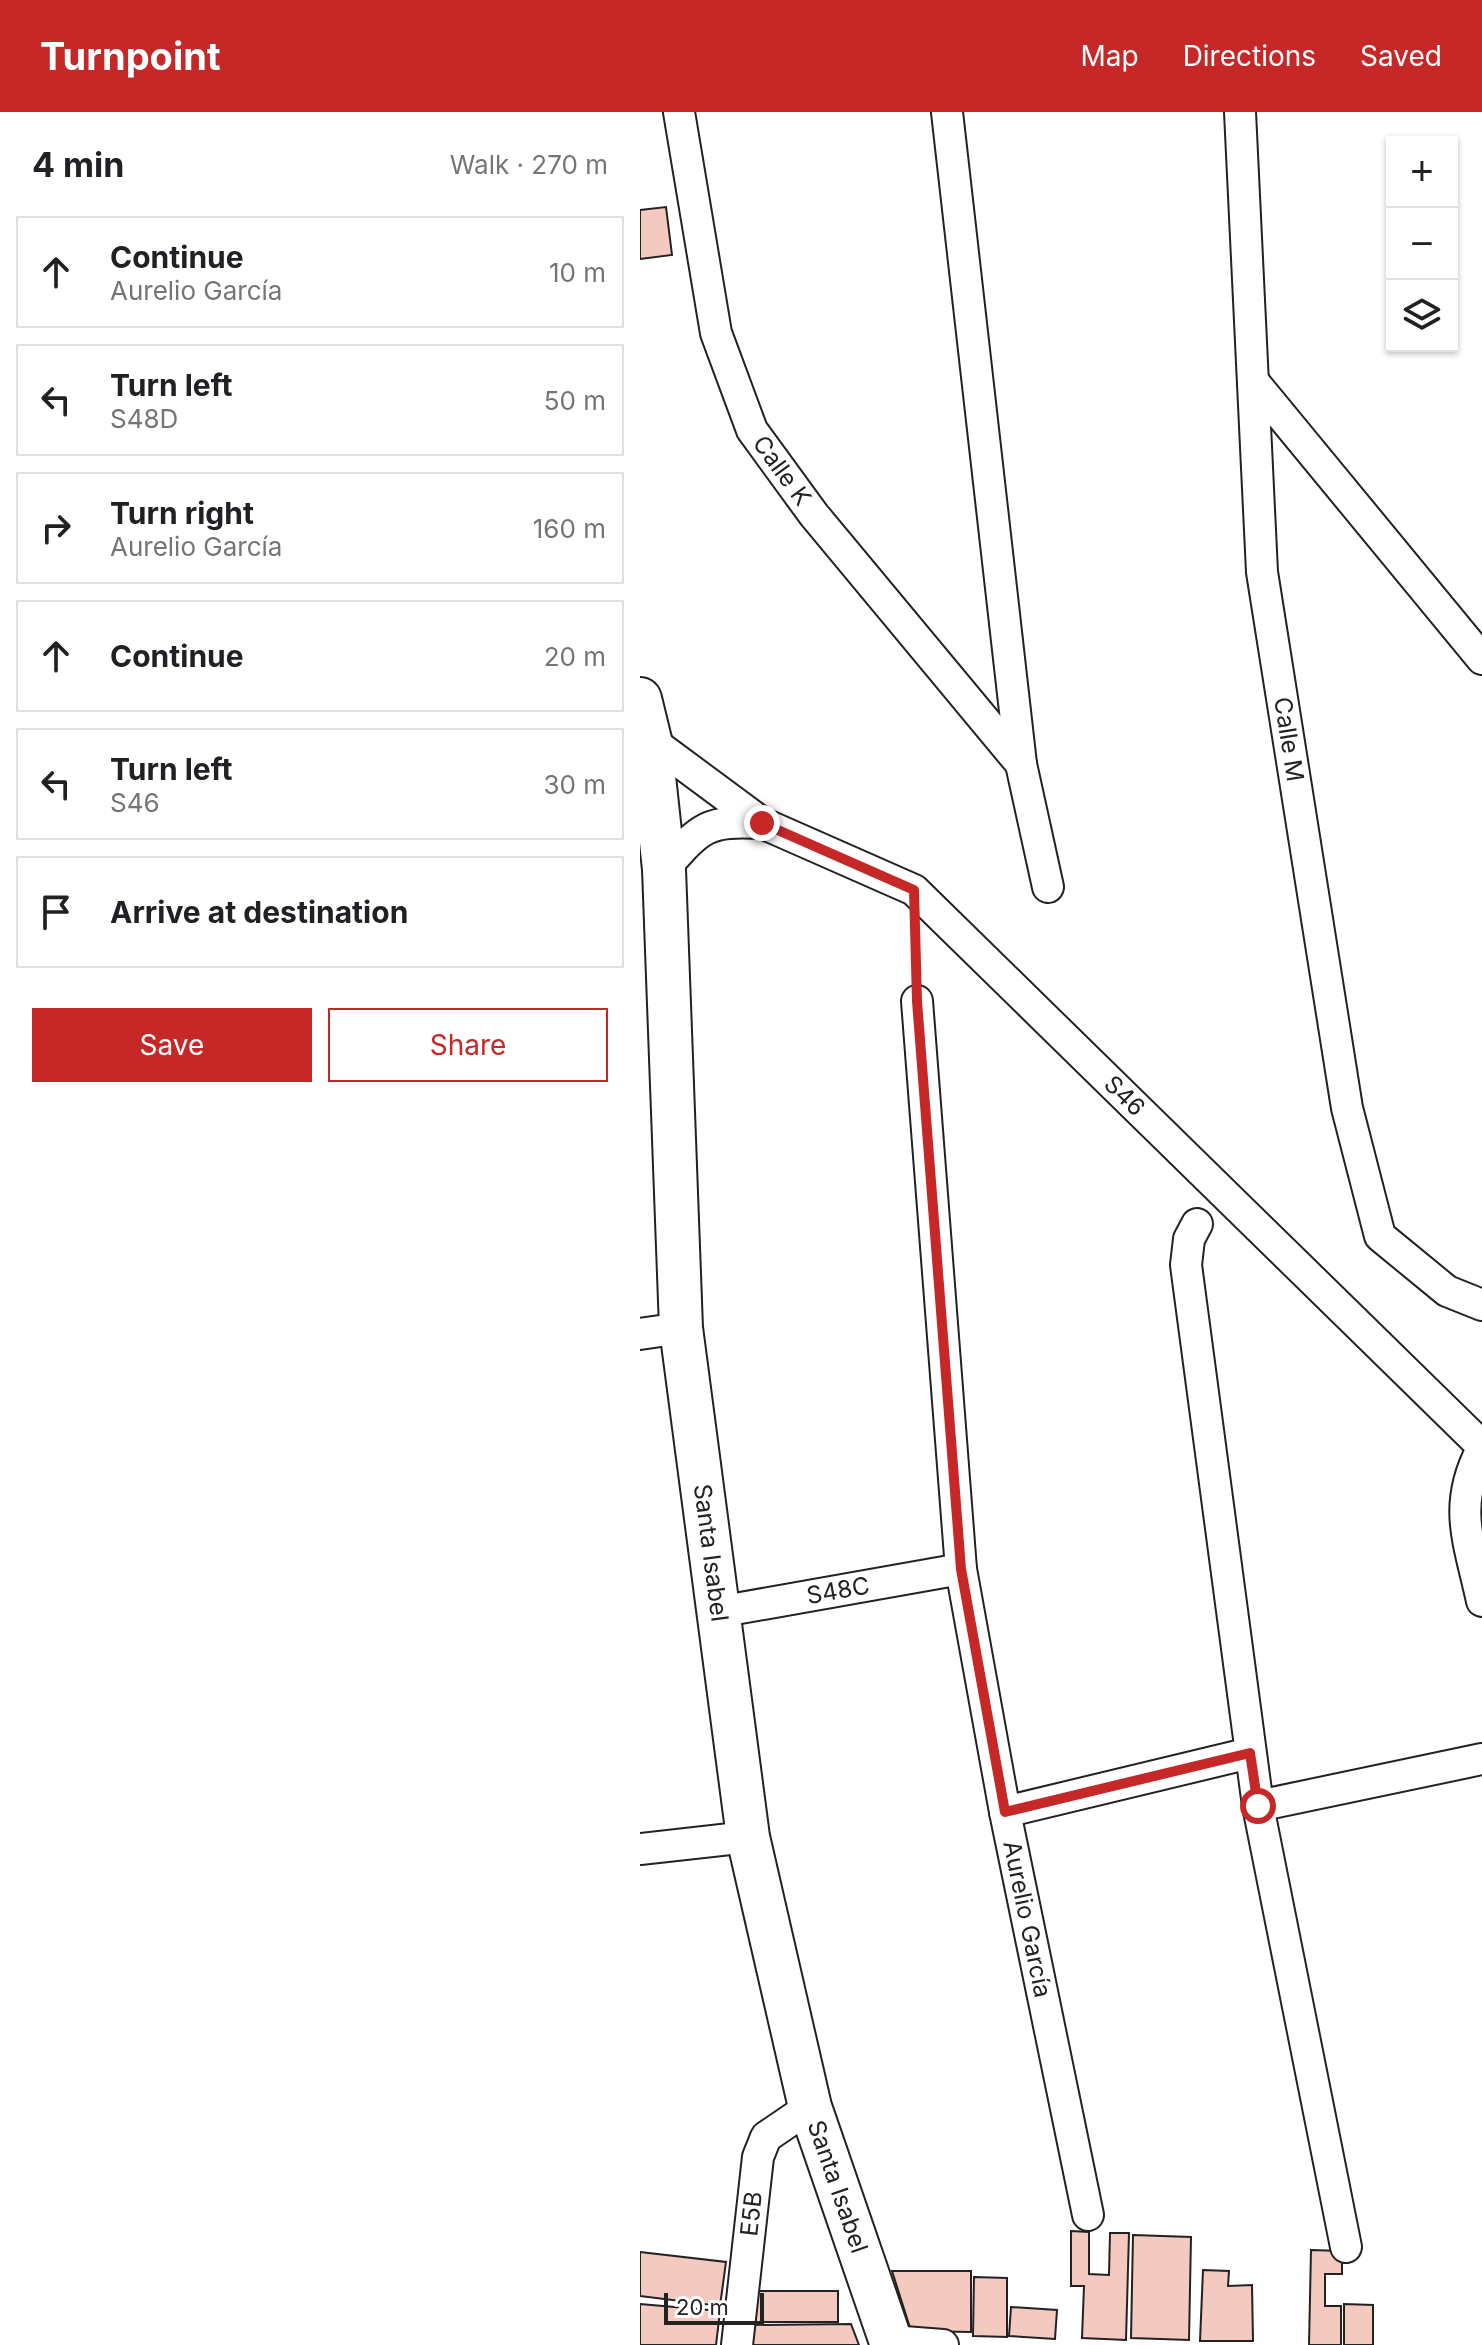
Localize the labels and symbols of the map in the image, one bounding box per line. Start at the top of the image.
street label: Calle K [747,430,817,511]
street label: Calle M [1268,695,1310,784]
route end [744,805,780,841]
street label: S46 [1098,1069,1151,1122]
street label: Santa Isabel [688,1482,734,1623]
street label: S48C [804,1570,872,1610]
route start [1240,1788,1276,1824]
street label: Aurelio García [997,1838,1058,2000]
street label: Santa Isabel [802,2116,874,2257]
street label: E5B [734,2190,768,2238]
scale bar [664,2289,764,2325]

